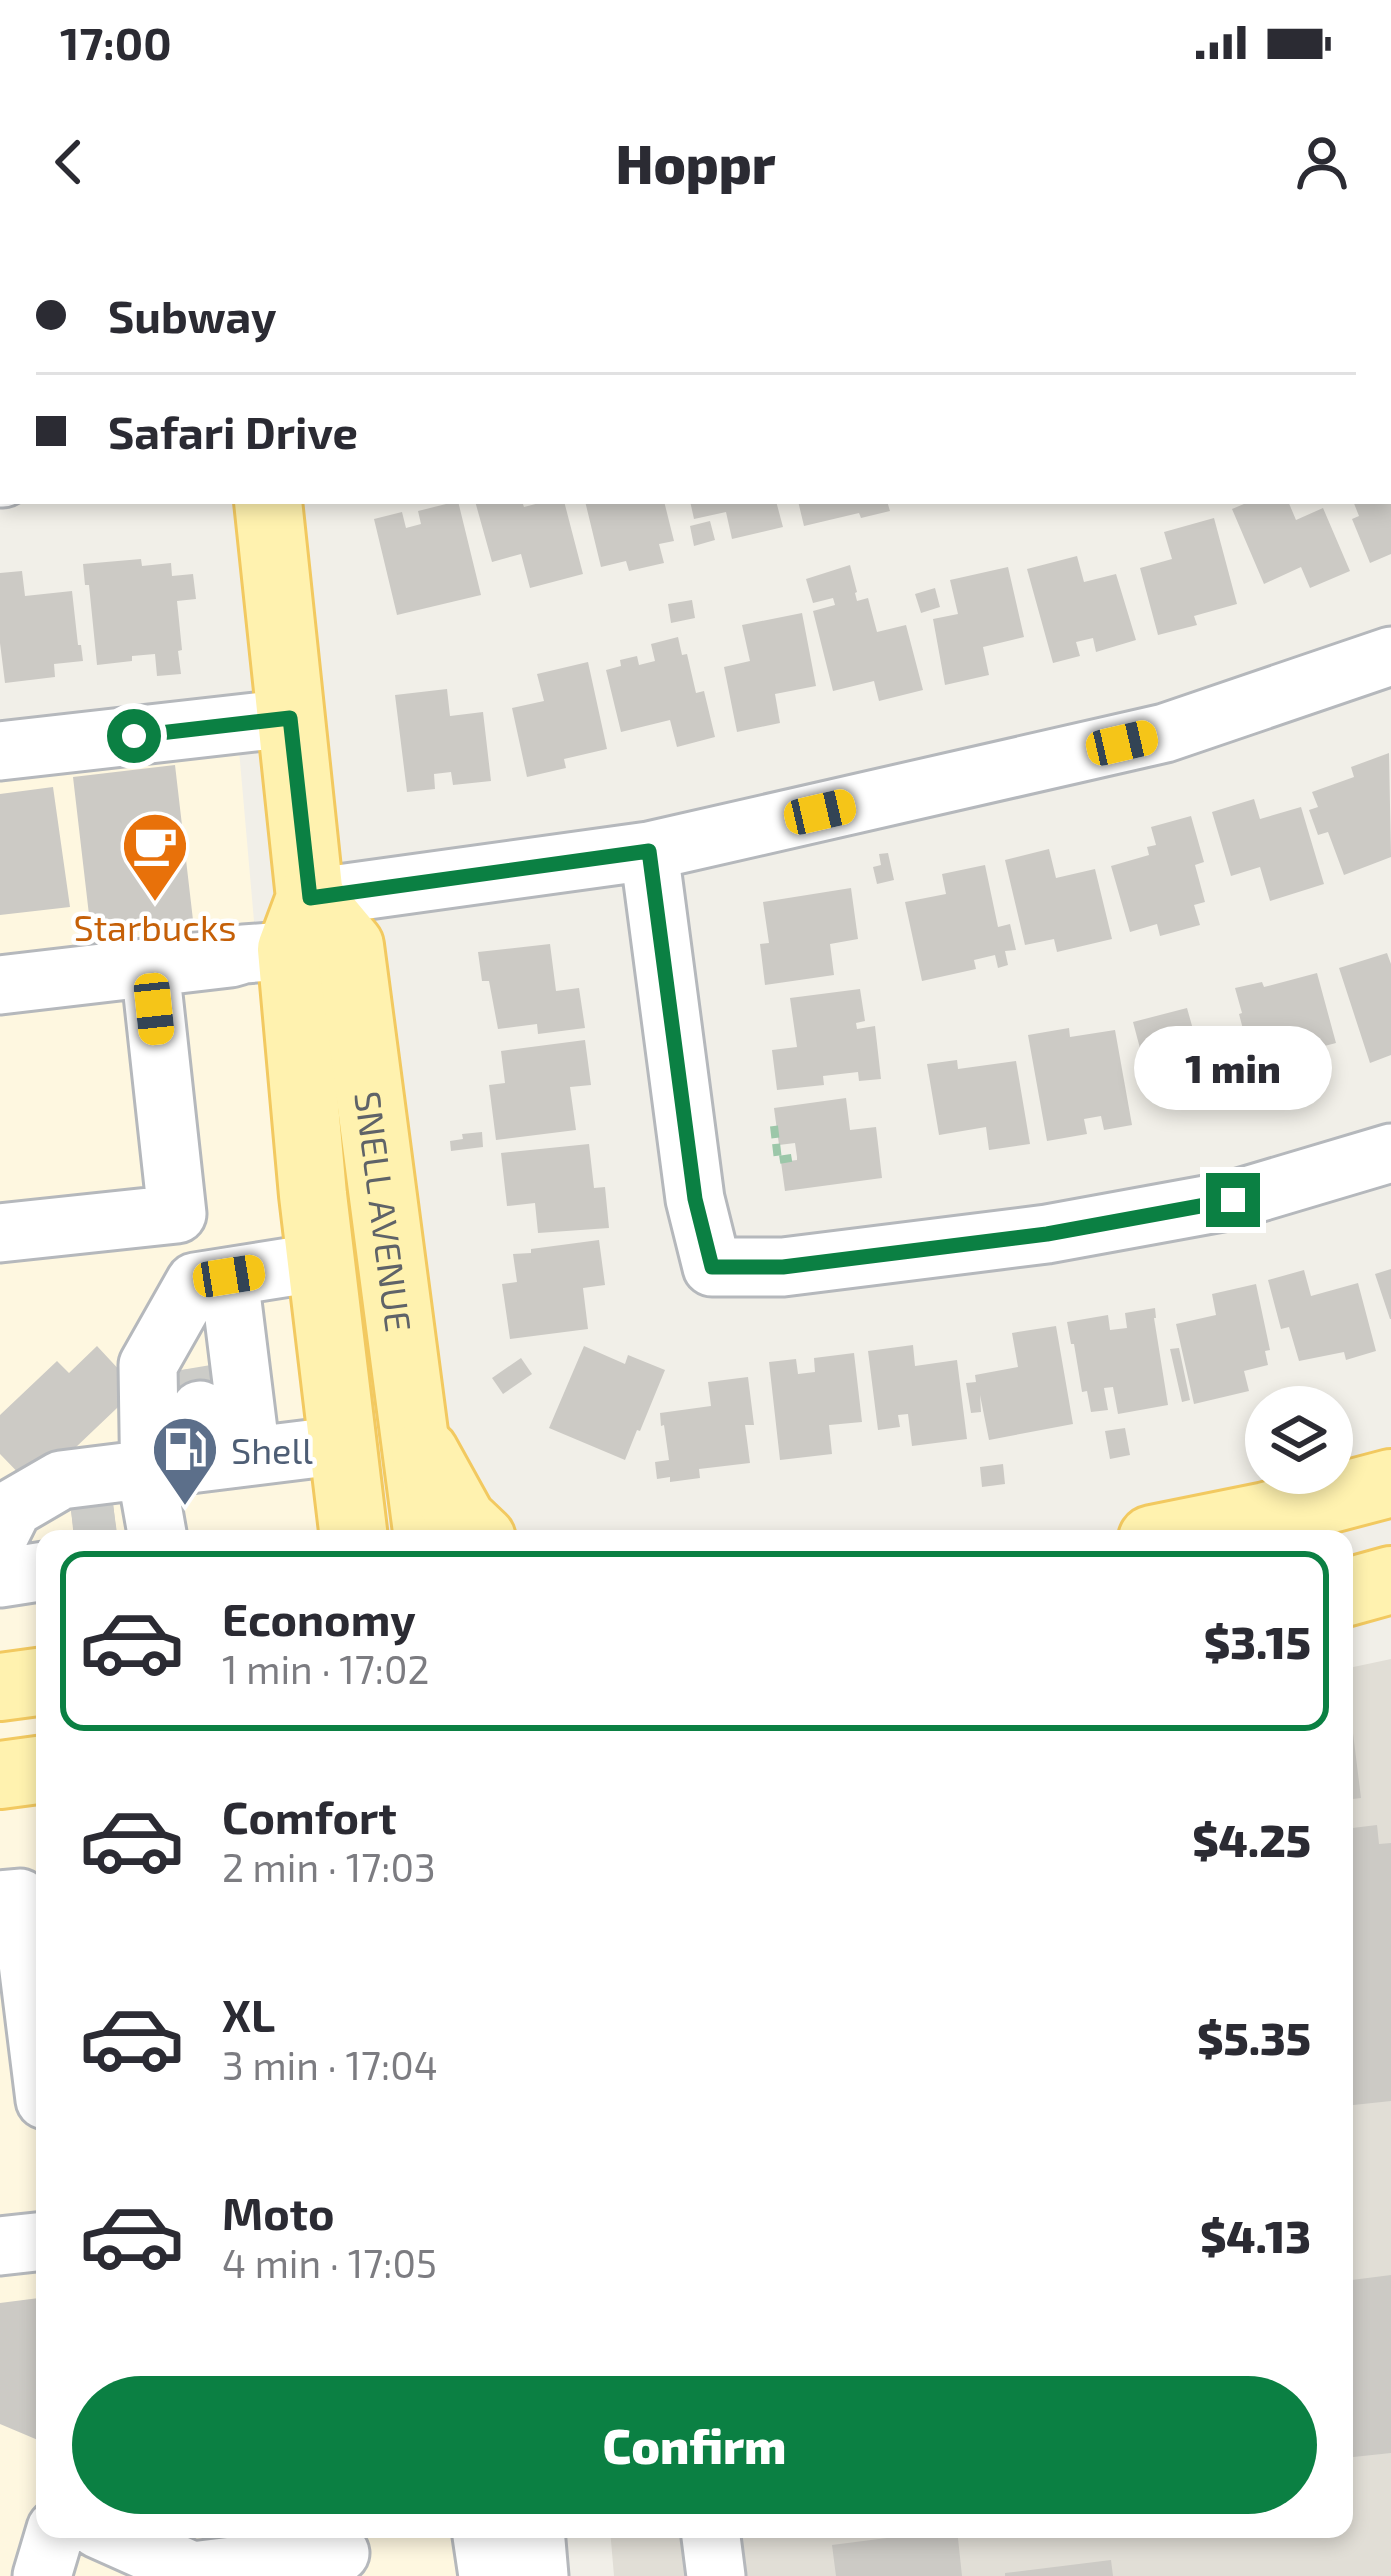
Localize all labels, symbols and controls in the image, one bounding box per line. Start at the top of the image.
text: 17:00 [60,15,172,69]
icon: back [36,129,102,195]
icon: person [1289,129,1355,195]
text: Hoppr [615,130,776,195]
text: Subway [108,288,277,342]
text: Safari Drive [108,404,358,458]
route start [107,709,161,763]
car [1083,717,1161,769]
car [781,786,859,838]
cafe icon: Starbucks [120,810,190,904]
place label: Starbucks [73,905,237,948]
car [132,971,176,1047]
callout: 1 min [1134,1026,1332,1110]
text: 1 min [1185,1044,1281,1091]
street label: SNELL AVENUE [348,1088,422,1334]
route end [1206,1173,1260,1227]
car [191,1253,267,1299]
map controls [1245,1386,1353,1494]
button: layers [1245,1386,1353,1494]
fuel station icon: Shell [150,1414,220,1508]
place label: Shell [231,1428,313,1471]
icon: car [78,1587,186,1695]
text: Economy [222,1591,416,1645]
text: $3.15 [1204,1614,1311,1668]
text: 1 min · 17:02 [222,1645,429,1692]
icon: car [78,1785,186,1893]
text: Comfort [222,1789,397,1843]
text: $4.25 [1192,1812,1311,1866]
text: 2 min · 17:03 [222,1843,436,1890]
icon: car [78,1983,186,2091]
text: XL [222,1987,275,2041]
text: $5.35 [1197,2010,1311,2064]
text: 3 min · 17:04 [222,2041,438,2088]
icon: car [78,2181,186,2289]
text: Moto [222,2185,335,2239]
text: $4.13 [1200,2208,1311,2262]
text: 4 min · 17:05 [222,2239,437,2286]
button: Confirm [72,2376,1317,2514]

